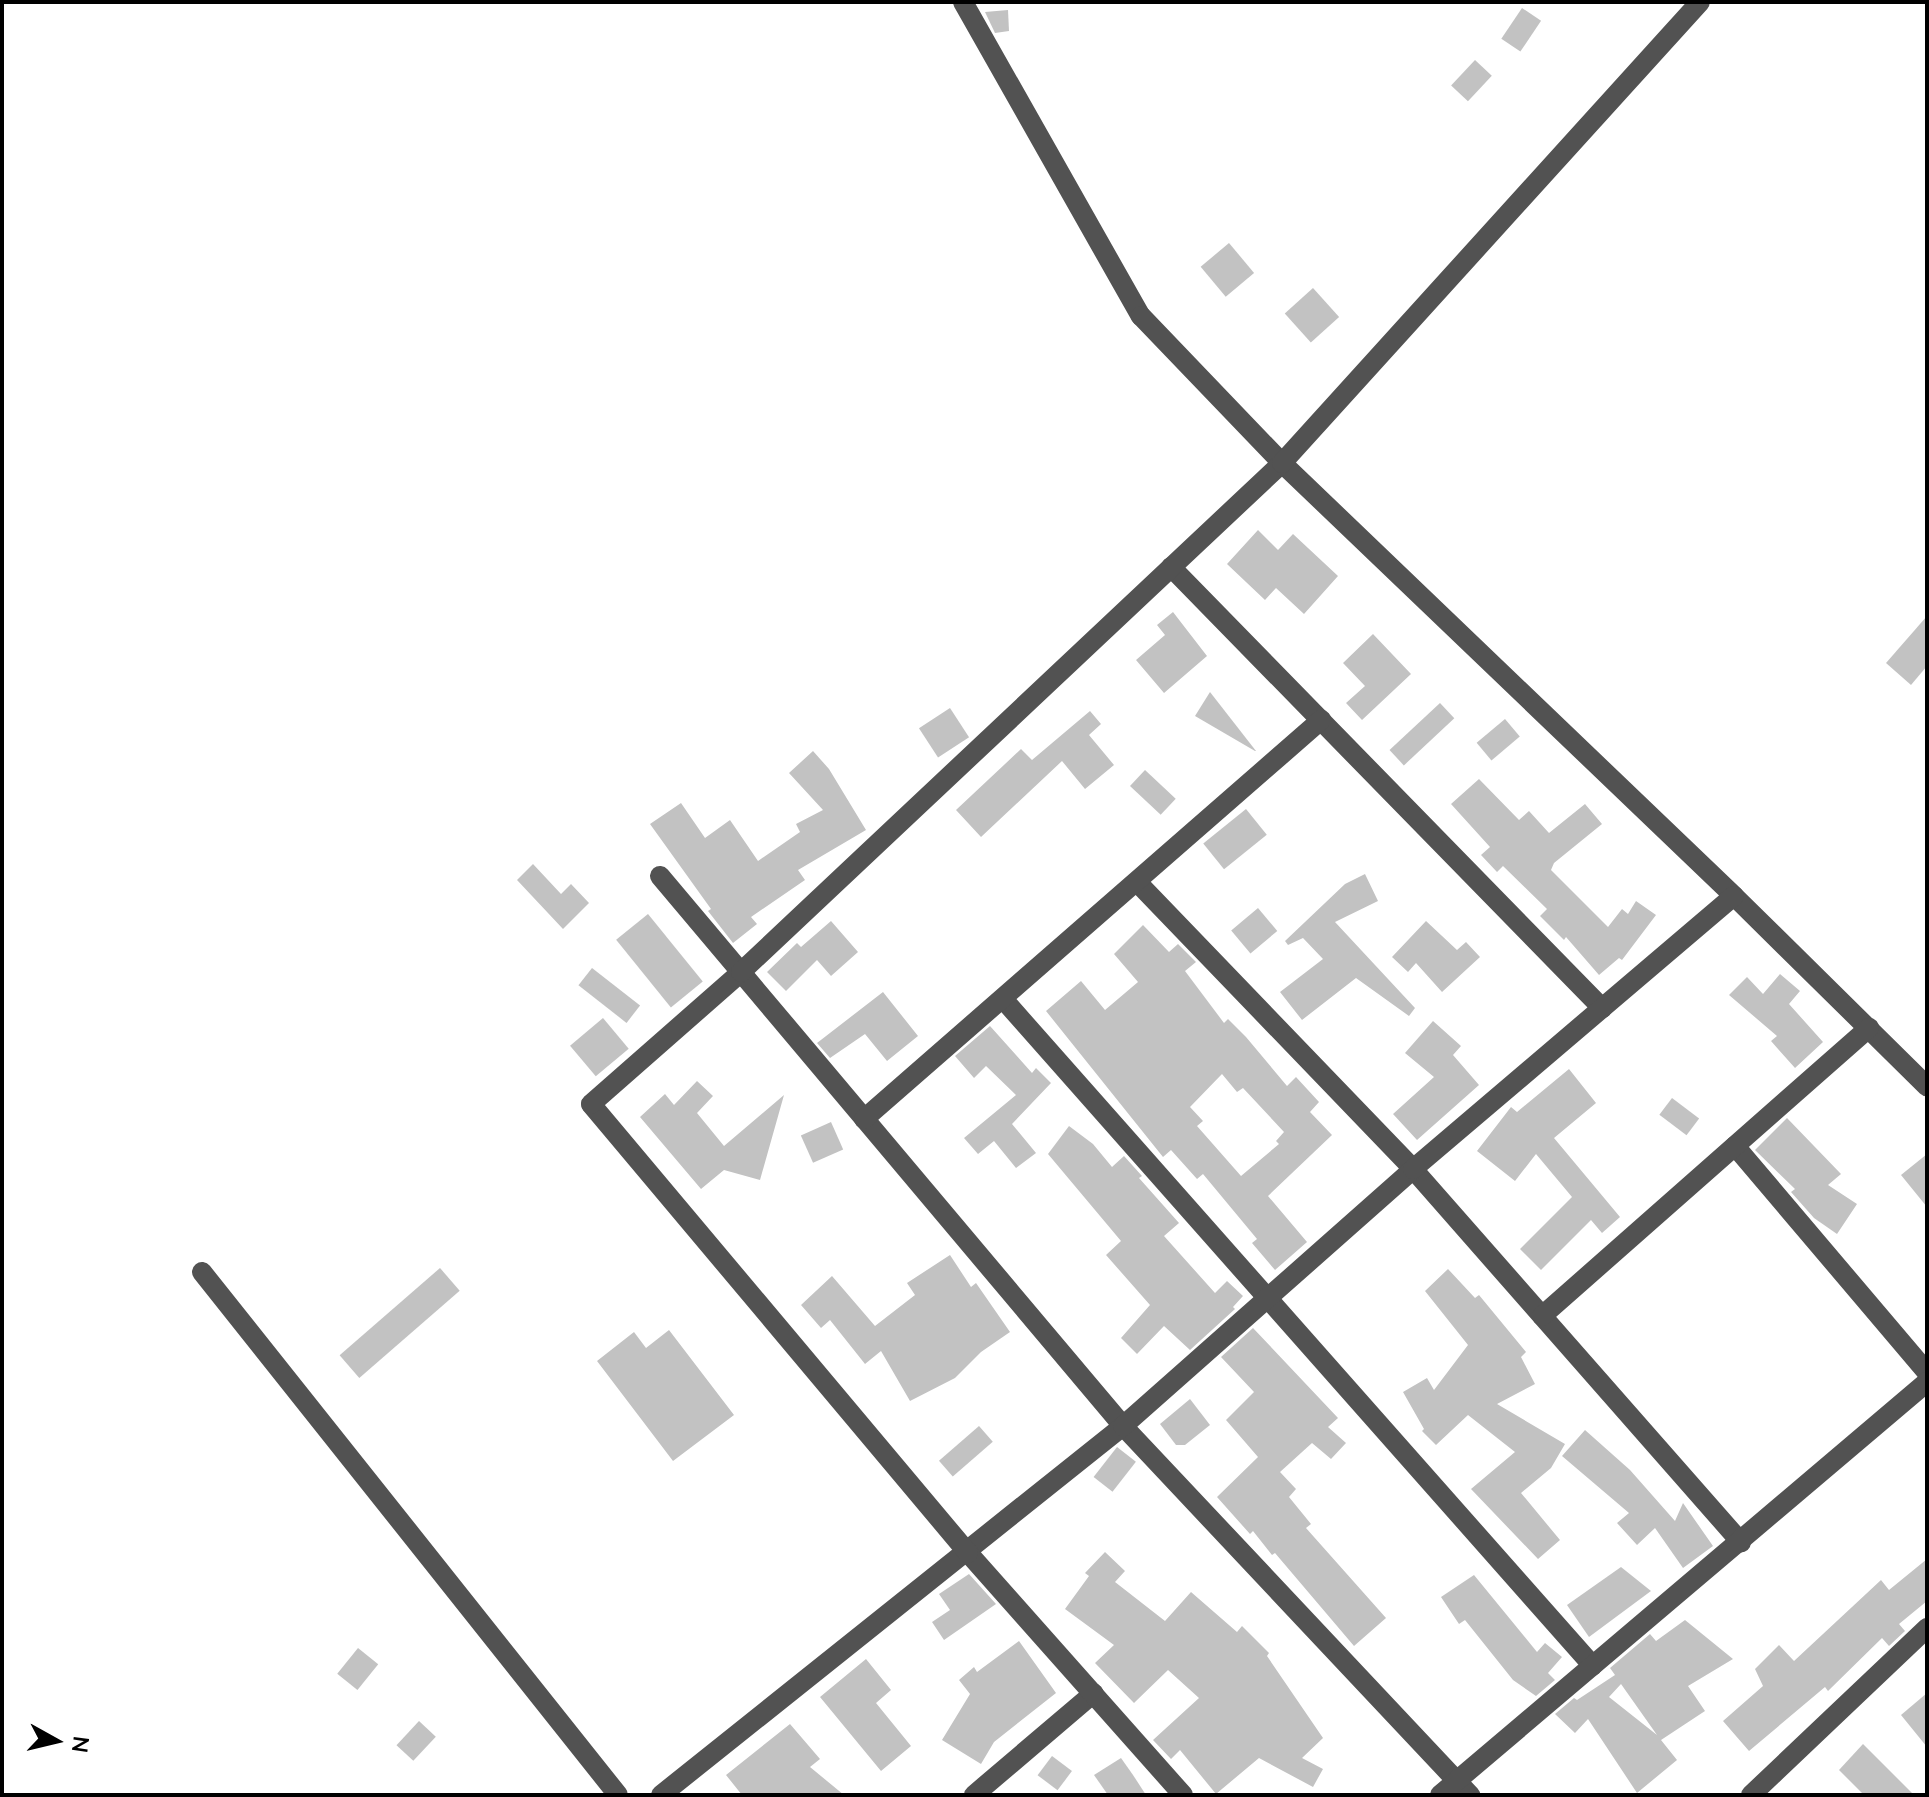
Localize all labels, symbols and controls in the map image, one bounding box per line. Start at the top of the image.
north arrow [16,1701,96,1781]
text: N [64,1734,96,1755]

